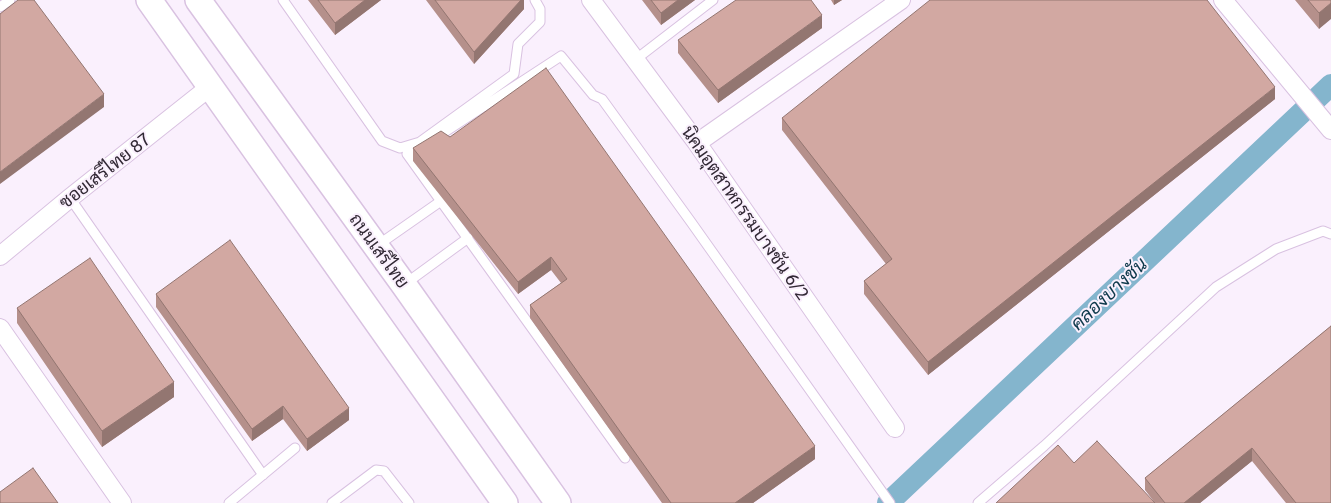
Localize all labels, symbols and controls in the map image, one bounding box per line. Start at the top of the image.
street label: นิคมอุตสาหกรรมบางชัน 6/2 [677,122,813,304]
street label: ซอยเสรีไทย 87 [55,129,155,213]
street label: ถนนเสรีไทย [345,209,413,293]
water label: คลองบางชัน [1066,253,1152,335]

